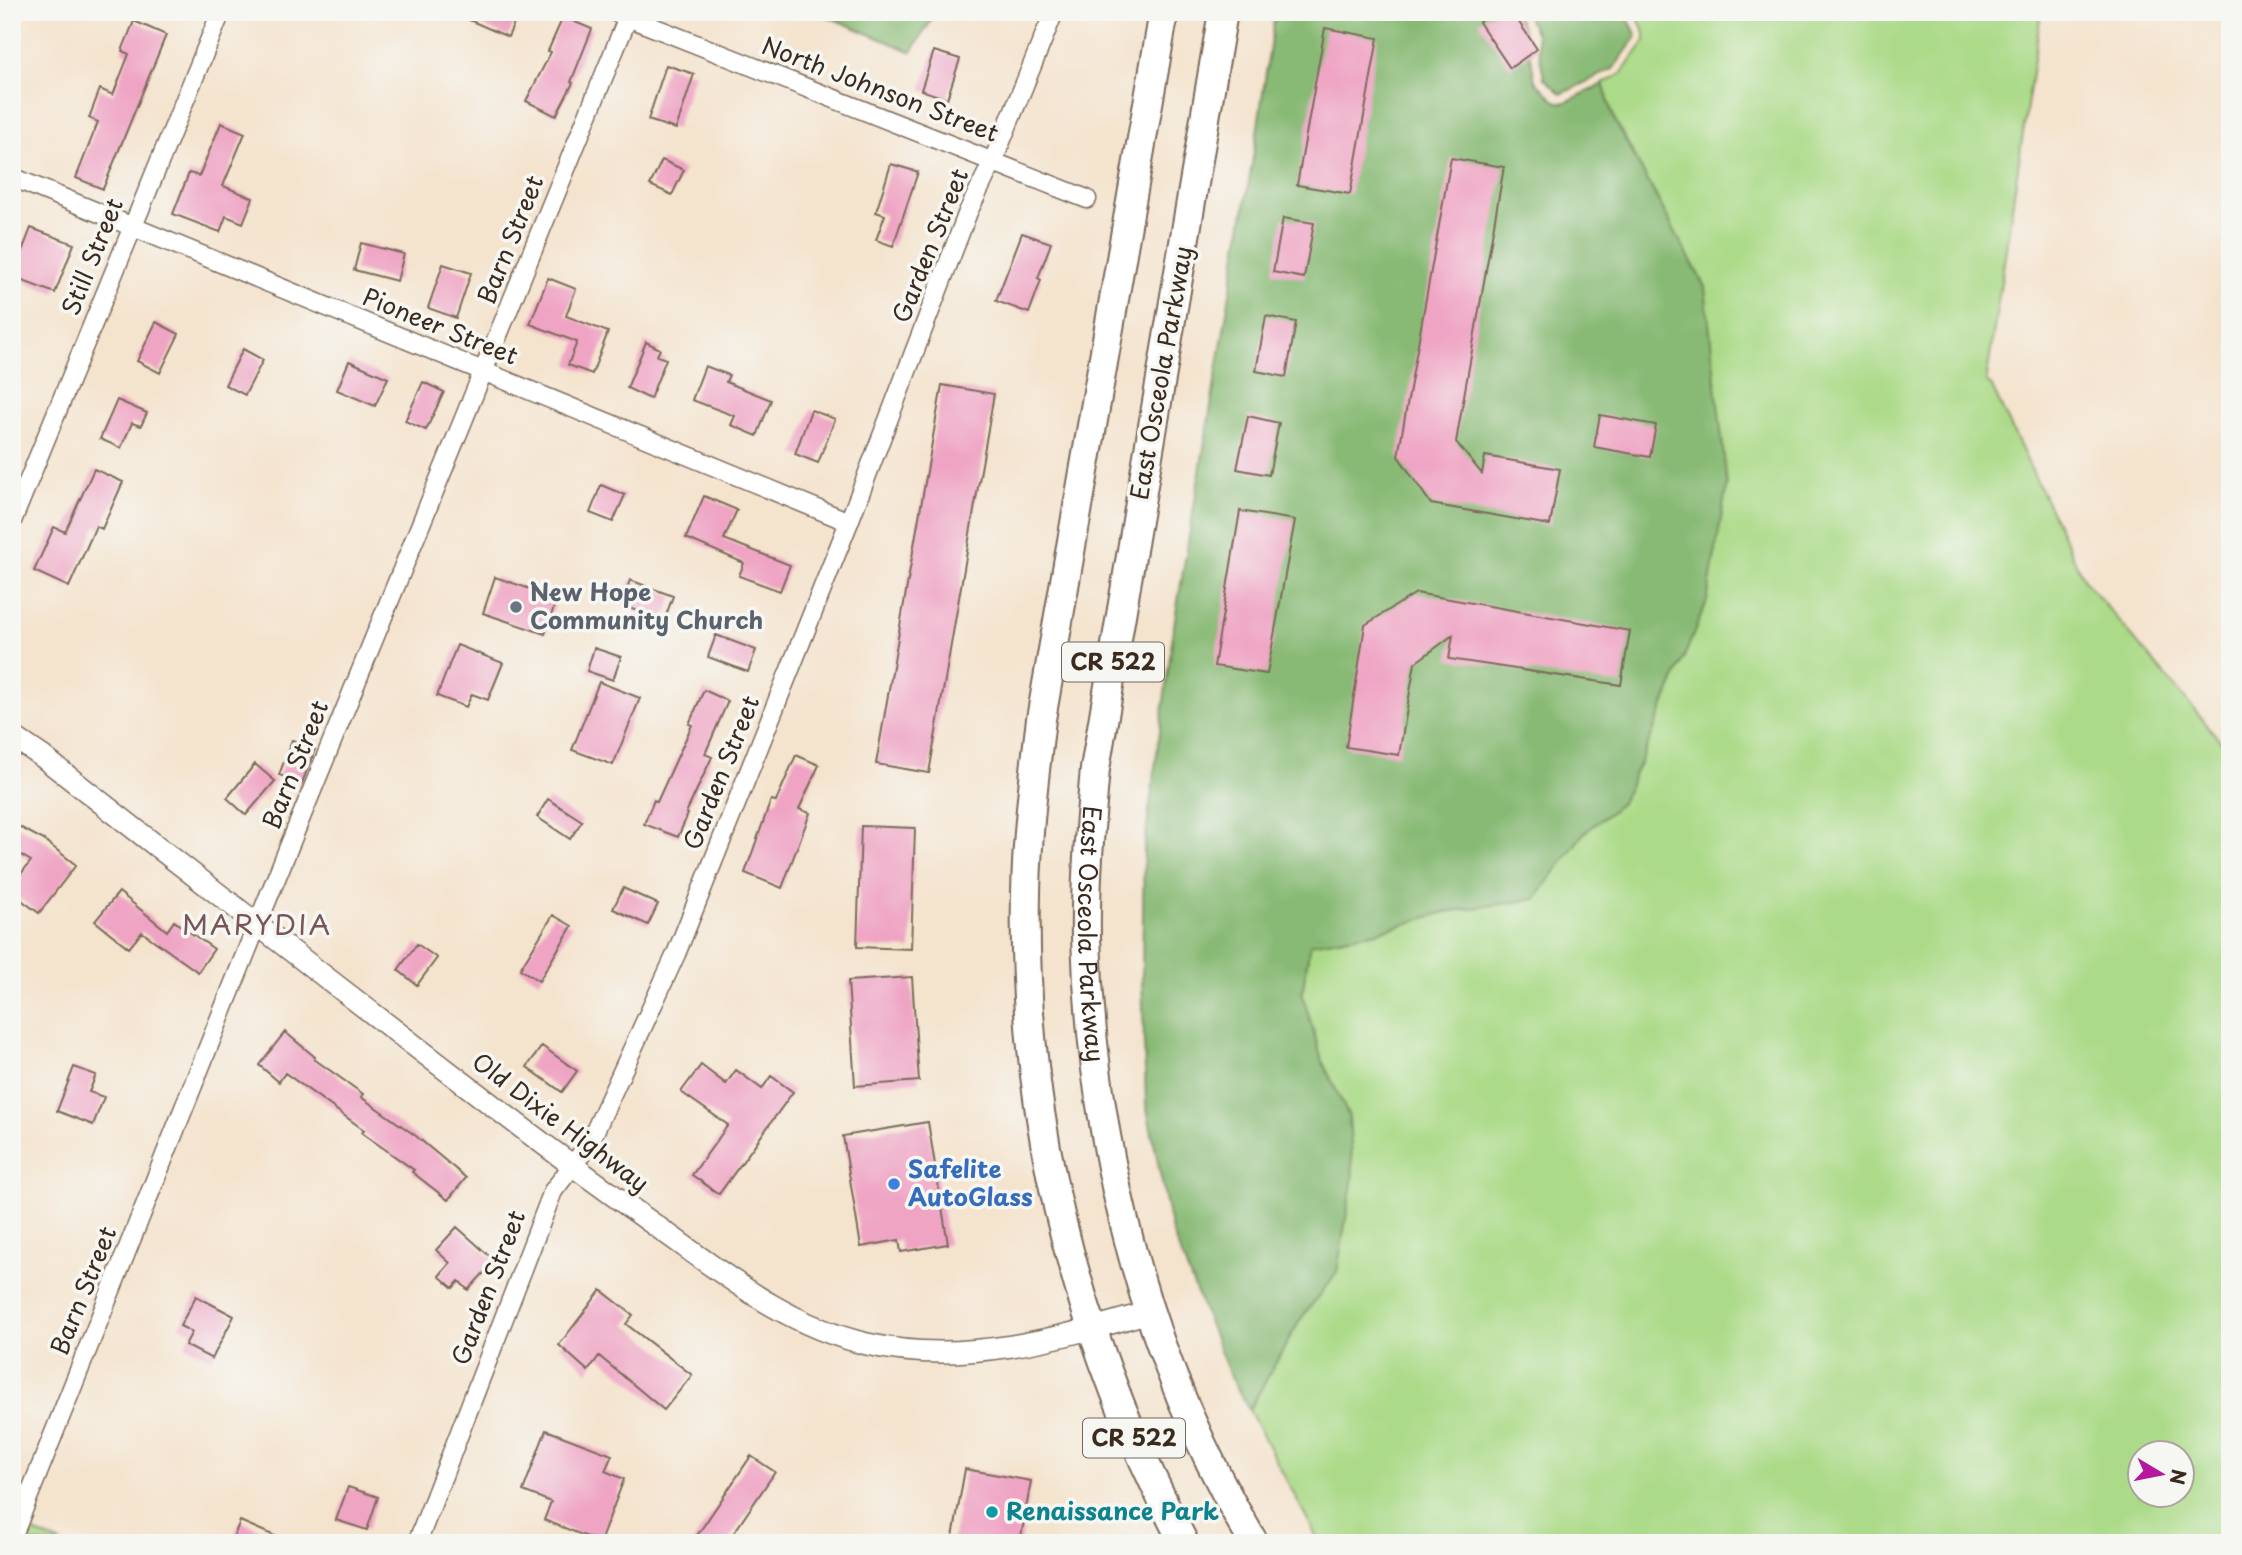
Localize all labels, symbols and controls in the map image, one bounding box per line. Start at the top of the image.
street label: North Johnson Street [757,26,1004,150]
street label: Garden Street [882,163,977,328]
street label: Barn Street [467,169,551,309]
street label: Still Street [51,192,131,320]
street label: East Osceola Parkway [1120,243,1200,502]
street label: Pioneer Street [358,278,524,373]
place label: New Hope Community Church [530,573,763,637]
marker: New Hope Community Church [508,599,524,615]
road number: CR 522 [1062,642,1164,682]
street label: Garden Street [673,690,768,855]
street label: Barn Street [252,694,336,834]
street label: East Osceola Parkway [1070,804,1115,1064]
district label: MARYDIA [182,902,332,945]
street label: Old Dixie Highway [465,1043,657,1200]
place label: Safelite AutoGlass [908,1150,1033,1214]
marker: Safelite AutoGlass [886,1176,902,1192]
street label: Garden Street [441,1204,533,1370]
street label: Barn Street [40,1220,124,1360]
road number: CR 522 [1083,1418,1185,1457]
north arrow [2126,1440,2196,1510]
text: N [2164,1467,2194,1487]
place label: Renaissance Park [1006,1492,1219,1528]
marker: Renaissance Park [984,1504,1000,1520]

